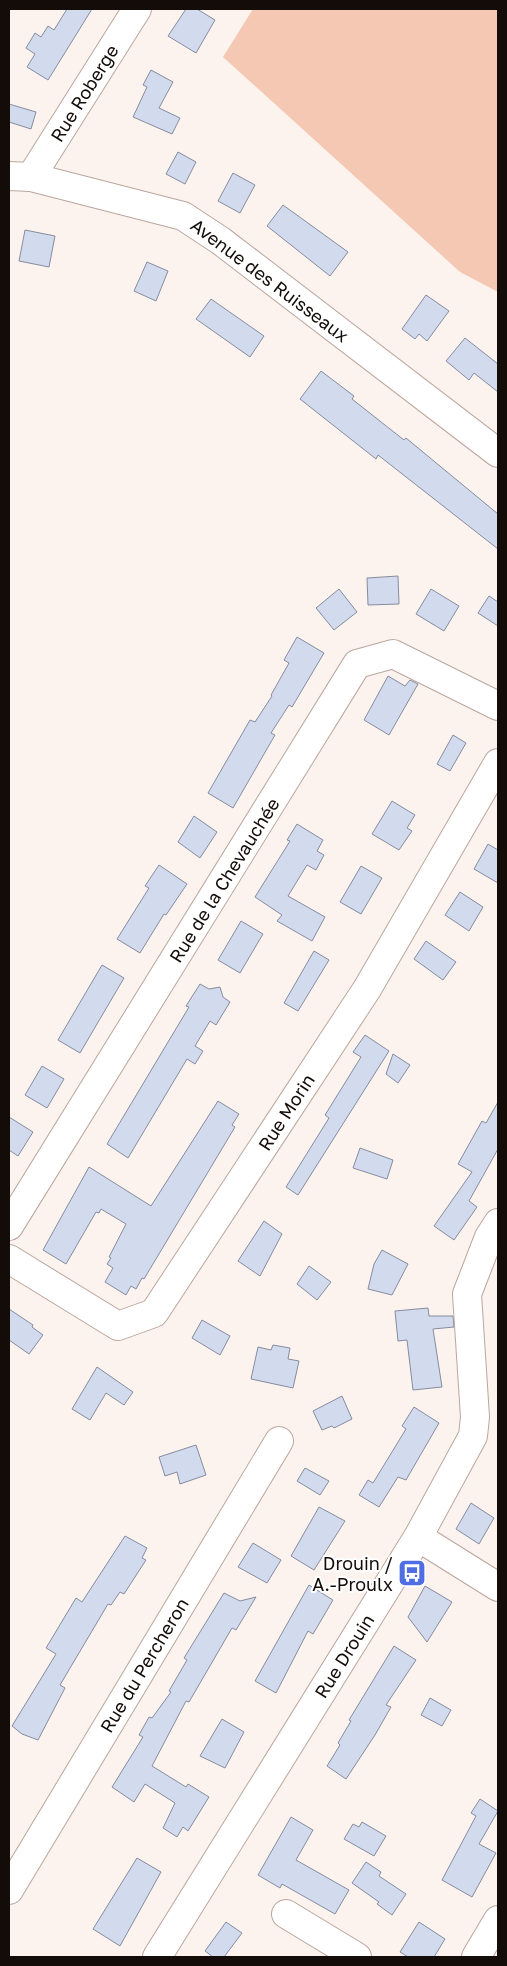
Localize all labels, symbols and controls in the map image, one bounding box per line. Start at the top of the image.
street label: Rue Roberge [45,40,123,146]
street label: Avenue des Ruisseaux [187,214,353,347]
street label: Rue de la Chevauchée [164,794,284,966]
street label: Rue Morin [253,1070,319,1154]
place label: Drouin / A.-Proulx [312,1552,393,1595]
bus stop icon: Drouin / A.-Proulx [397,1558,427,1588]
street label: Rue du Percheron [95,1594,193,1736]
street label: Rue Drouin [310,1610,378,1702]

